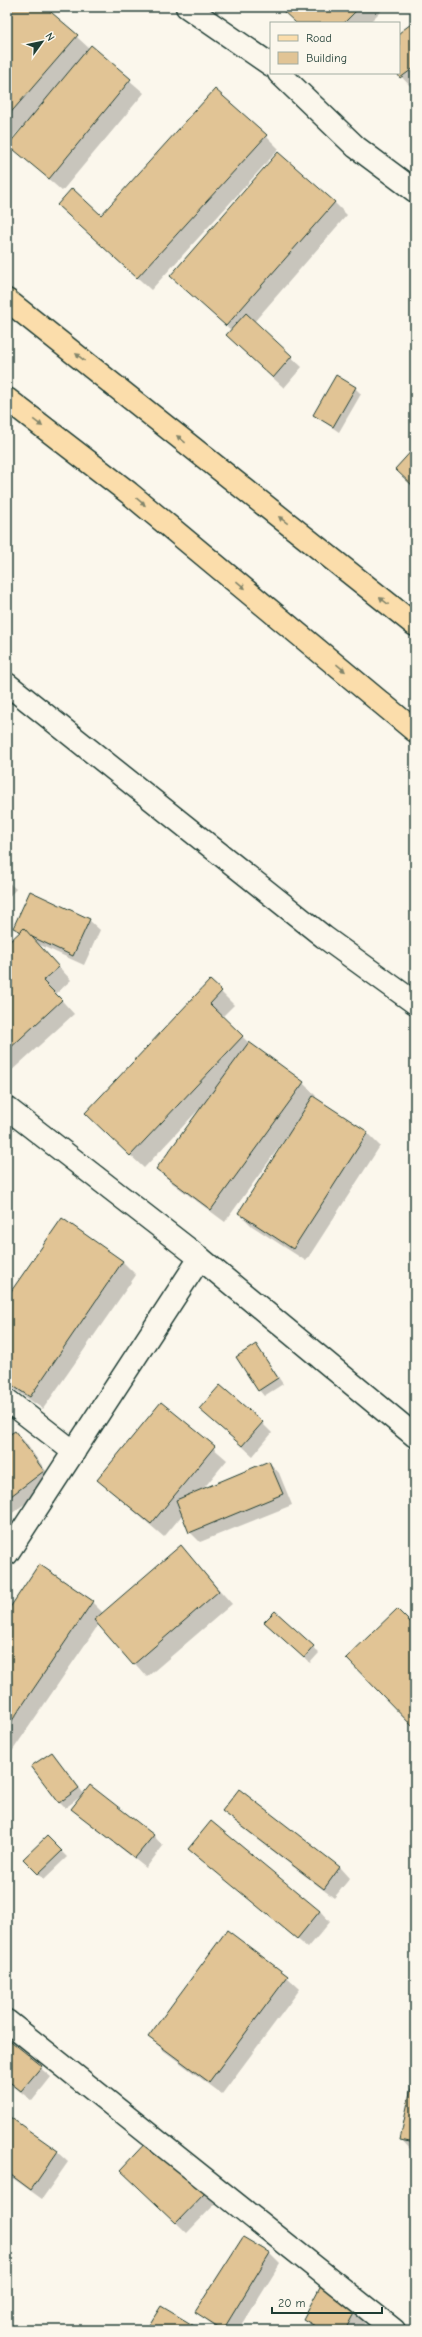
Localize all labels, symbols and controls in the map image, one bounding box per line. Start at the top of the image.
north arrow [22,22,62,62]
legend [270,22,400,74]
text: N [43,30,57,43]
text: Road [306,31,332,45]
text: Building [306,51,347,65]
one-way arrow [75,353,86,362]
one-way arrow [33,418,43,426]
one-way arrow [176,434,187,443]
one-way arrow [135,498,146,507]
one-way arrow [277,516,288,525]
one-way arrow [235,581,246,590]
one-way arrow [379,597,390,606]
one-way arrow [336,664,346,673]
scale bar [272,2289,382,2315]
text: 20 m [278,2296,306,2310]

